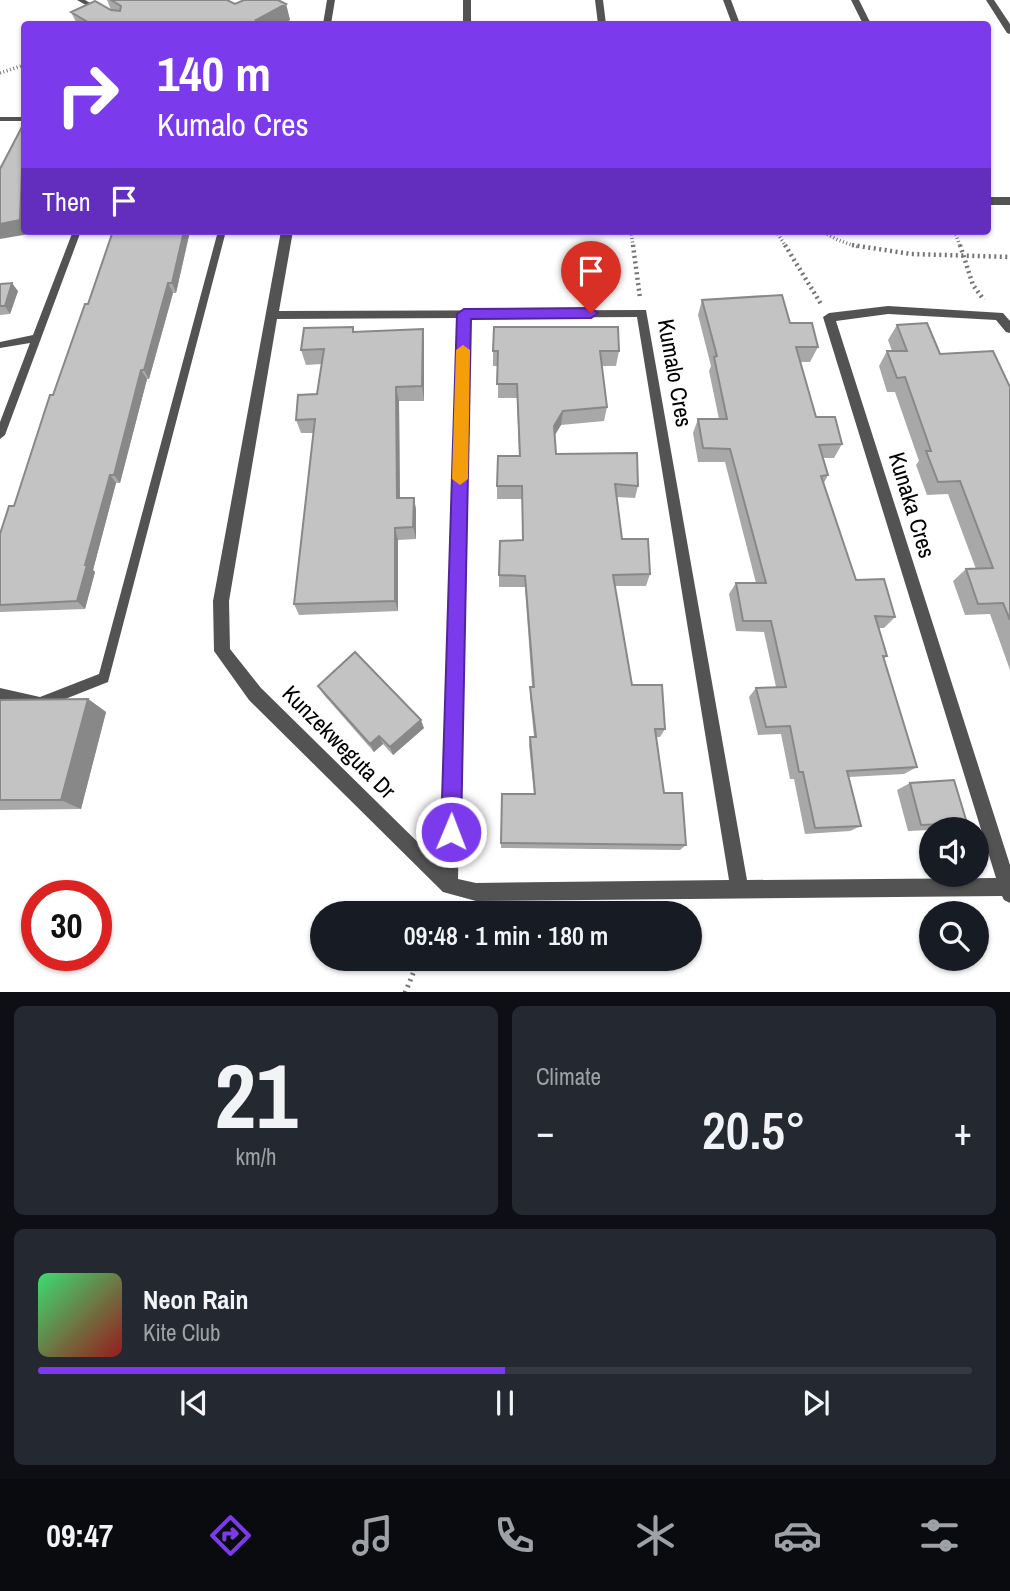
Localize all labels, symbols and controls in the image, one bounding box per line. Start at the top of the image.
text: 140 m [157,40,271,106]
icon: right [42,49,133,140]
text: Kumalo Cres [157,103,309,146]
icon: arrive [105,182,143,220]
text: Then [42,184,91,219]
pin [561,241,621,313]
icon: arrive [572,252,610,290]
street label: Kumalo Cres [651,317,700,429]
street label: Kunaka Cres [882,448,943,562]
street label: Kunzekweguta Dr [276,678,403,806]
position arrow [414,795,488,869]
map controls [919,817,989,971]
button: sound [919,817,989,887]
speed limit sign: 30 [21,880,112,971]
button: search [919,901,989,971]
text: 09:48 · 1 min · 180 m [404,918,608,953]
text: 21 [215,1034,298,1156]
text: Climate [536,1061,601,1092]
text: 20.5° [702,1095,806,1165]
text: − [536,1106,554,1157]
text: + [954,1106,972,1157]
text: km/h [236,1141,276,1172]
text: Neon Rain [143,1282,248,1317]
text: Kite Club [143,1317,221,1348]
icon: previous [175,1384,213,1422]
icon: pause [486,1384,524,1422]
icon: next [797,1384,835,1422]
icon: directions [206,1511,255,1560]
icon: music [348,1511,397,1560]
icon: phone [490,1511,539,1560]
icon: climate [631,1511,680,1560]
icon: car [773,1511,822,1560]
icon: filters [915,1511,964,1560]
text: 09:47 [46,1514,113,1557]

